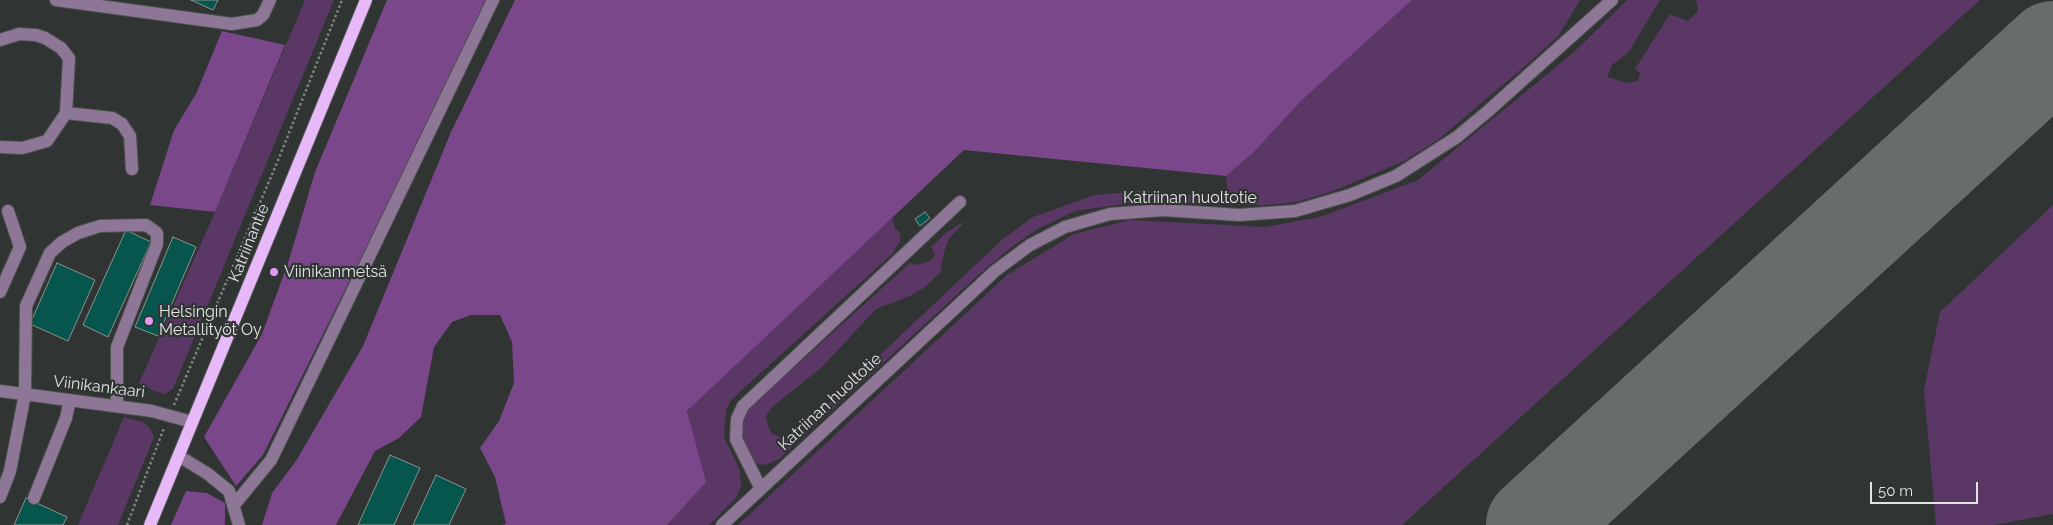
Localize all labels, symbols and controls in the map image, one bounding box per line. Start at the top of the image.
street label: Katriinan huoltotie [1123,188,1257,208]
street label: Katriinantie [225,201,273,285]
place label: Viinikanmetsä [284,262,387,282]
marker: Viinikanmetsä [268,266,280,278]
place label: Helsingin Metallityöt Oy [159,302,262,340]
marker: Helsingin Metallityöt Oy [143,315,155,327]
street label: Katriinan huoltotie [774,349,886,455]
street label: Viinikankaari [52,372,146,402]
scale bar [1873,472,1980,504]
text: 50 m [1878,482,1913,500]

